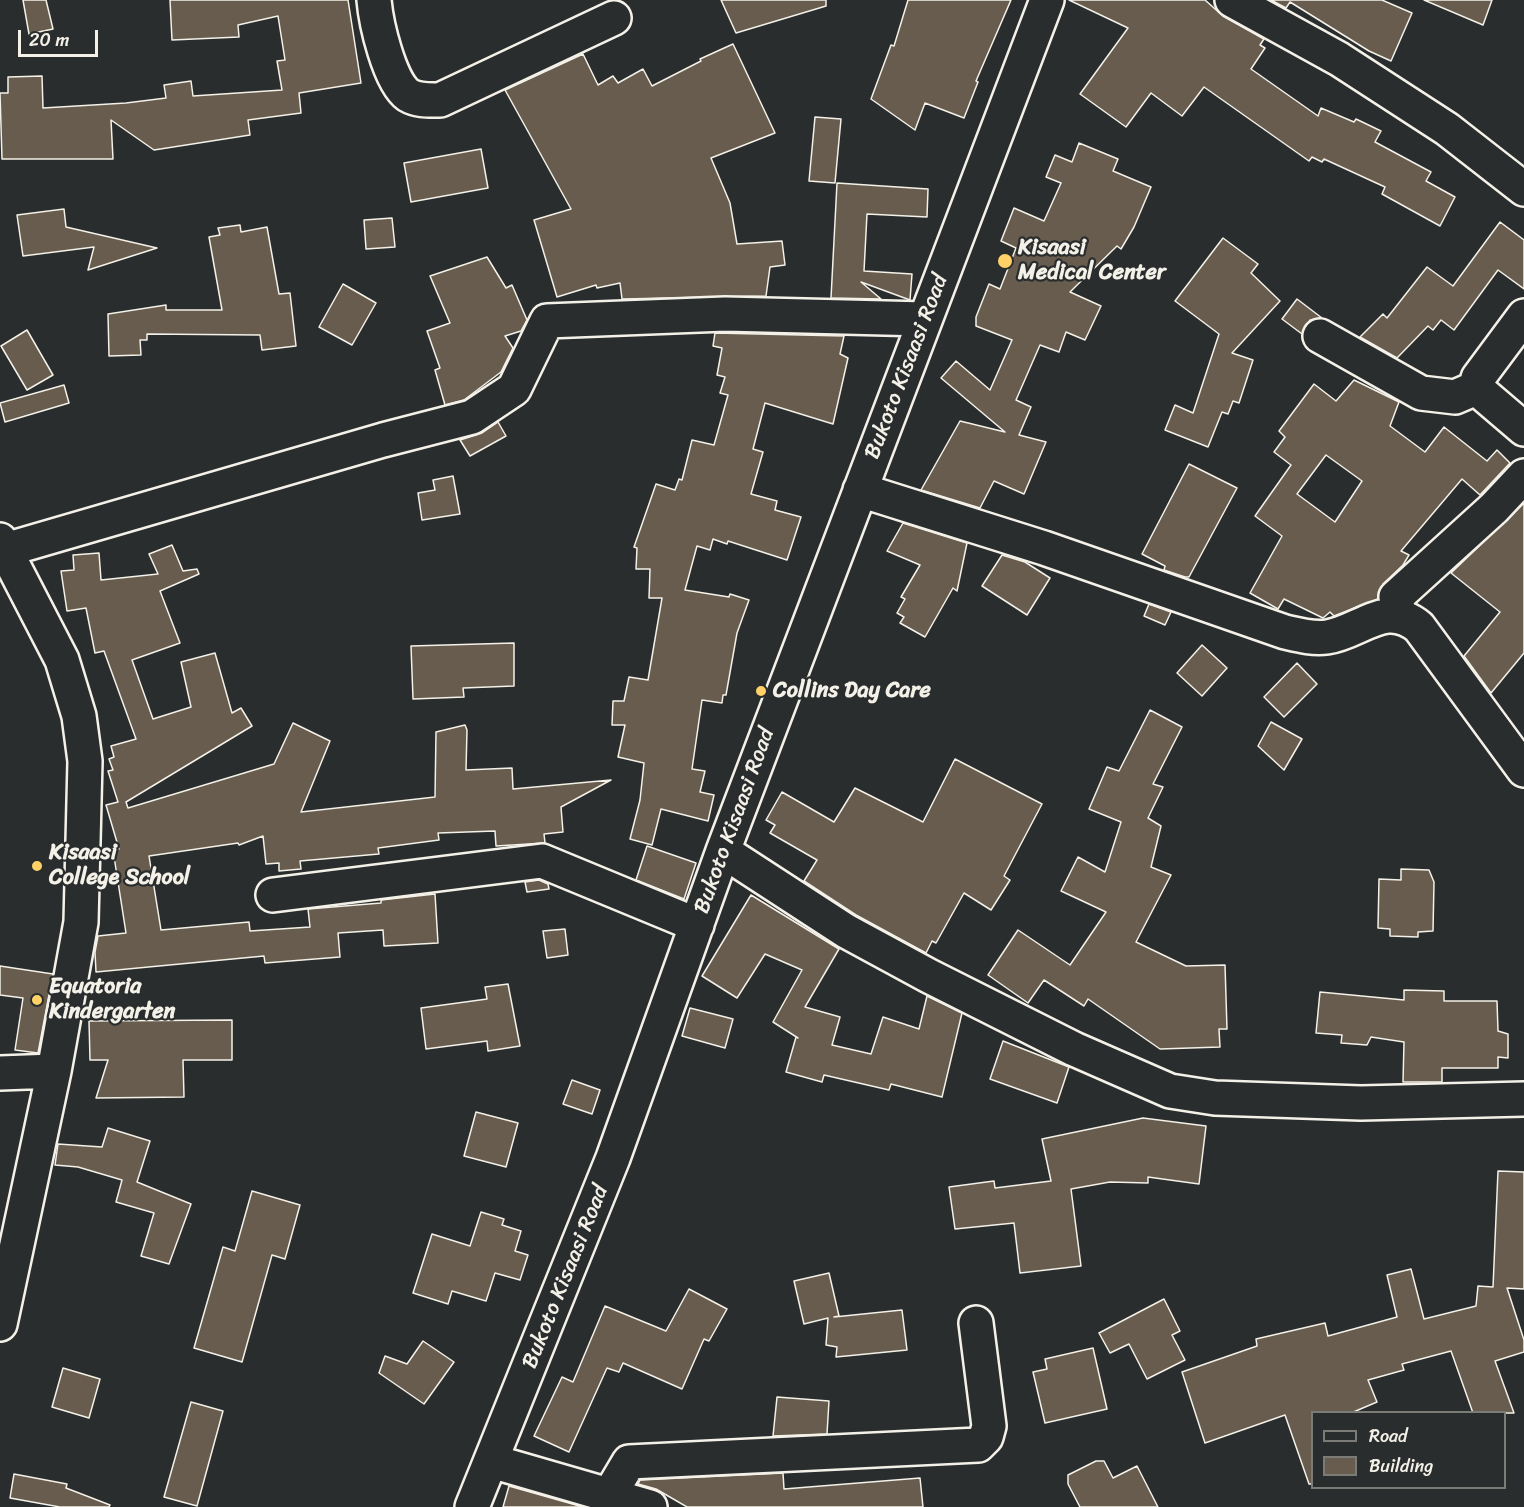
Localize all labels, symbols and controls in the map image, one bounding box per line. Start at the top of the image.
scale bar [21,18,100,56]
text: 20 m [29,24,69,56]
place label: Kisaasi Medical Center [1018,235,1166,286]
marker: Kisaasi Medical Center [996,252,1014,270]
street label: Bukoto Kisaasi Road [860,271,954,463]
place label: Collins Day Care [773,678,931,704]
marker: Collins Day Care [754,684,768,698]
street label: Bukoto Kisaasi Road [689,725,781,917]
place label: Kisaasi College School [49,840,190,891]
marker: Kisaasi College School [30,859,44,873]
place label: Equatoria Kindergarten [49,974,175,1026]
marker: Equatoria Kindergarten [30,993,44,1007]
street label: Bukoto Kisaasi Road [517,1181,615,1373]
legend [1311,1411,1506,1489]
text: Road [1369,1420,1408,1452]
text: Building [1369,1450,1433,1482]

